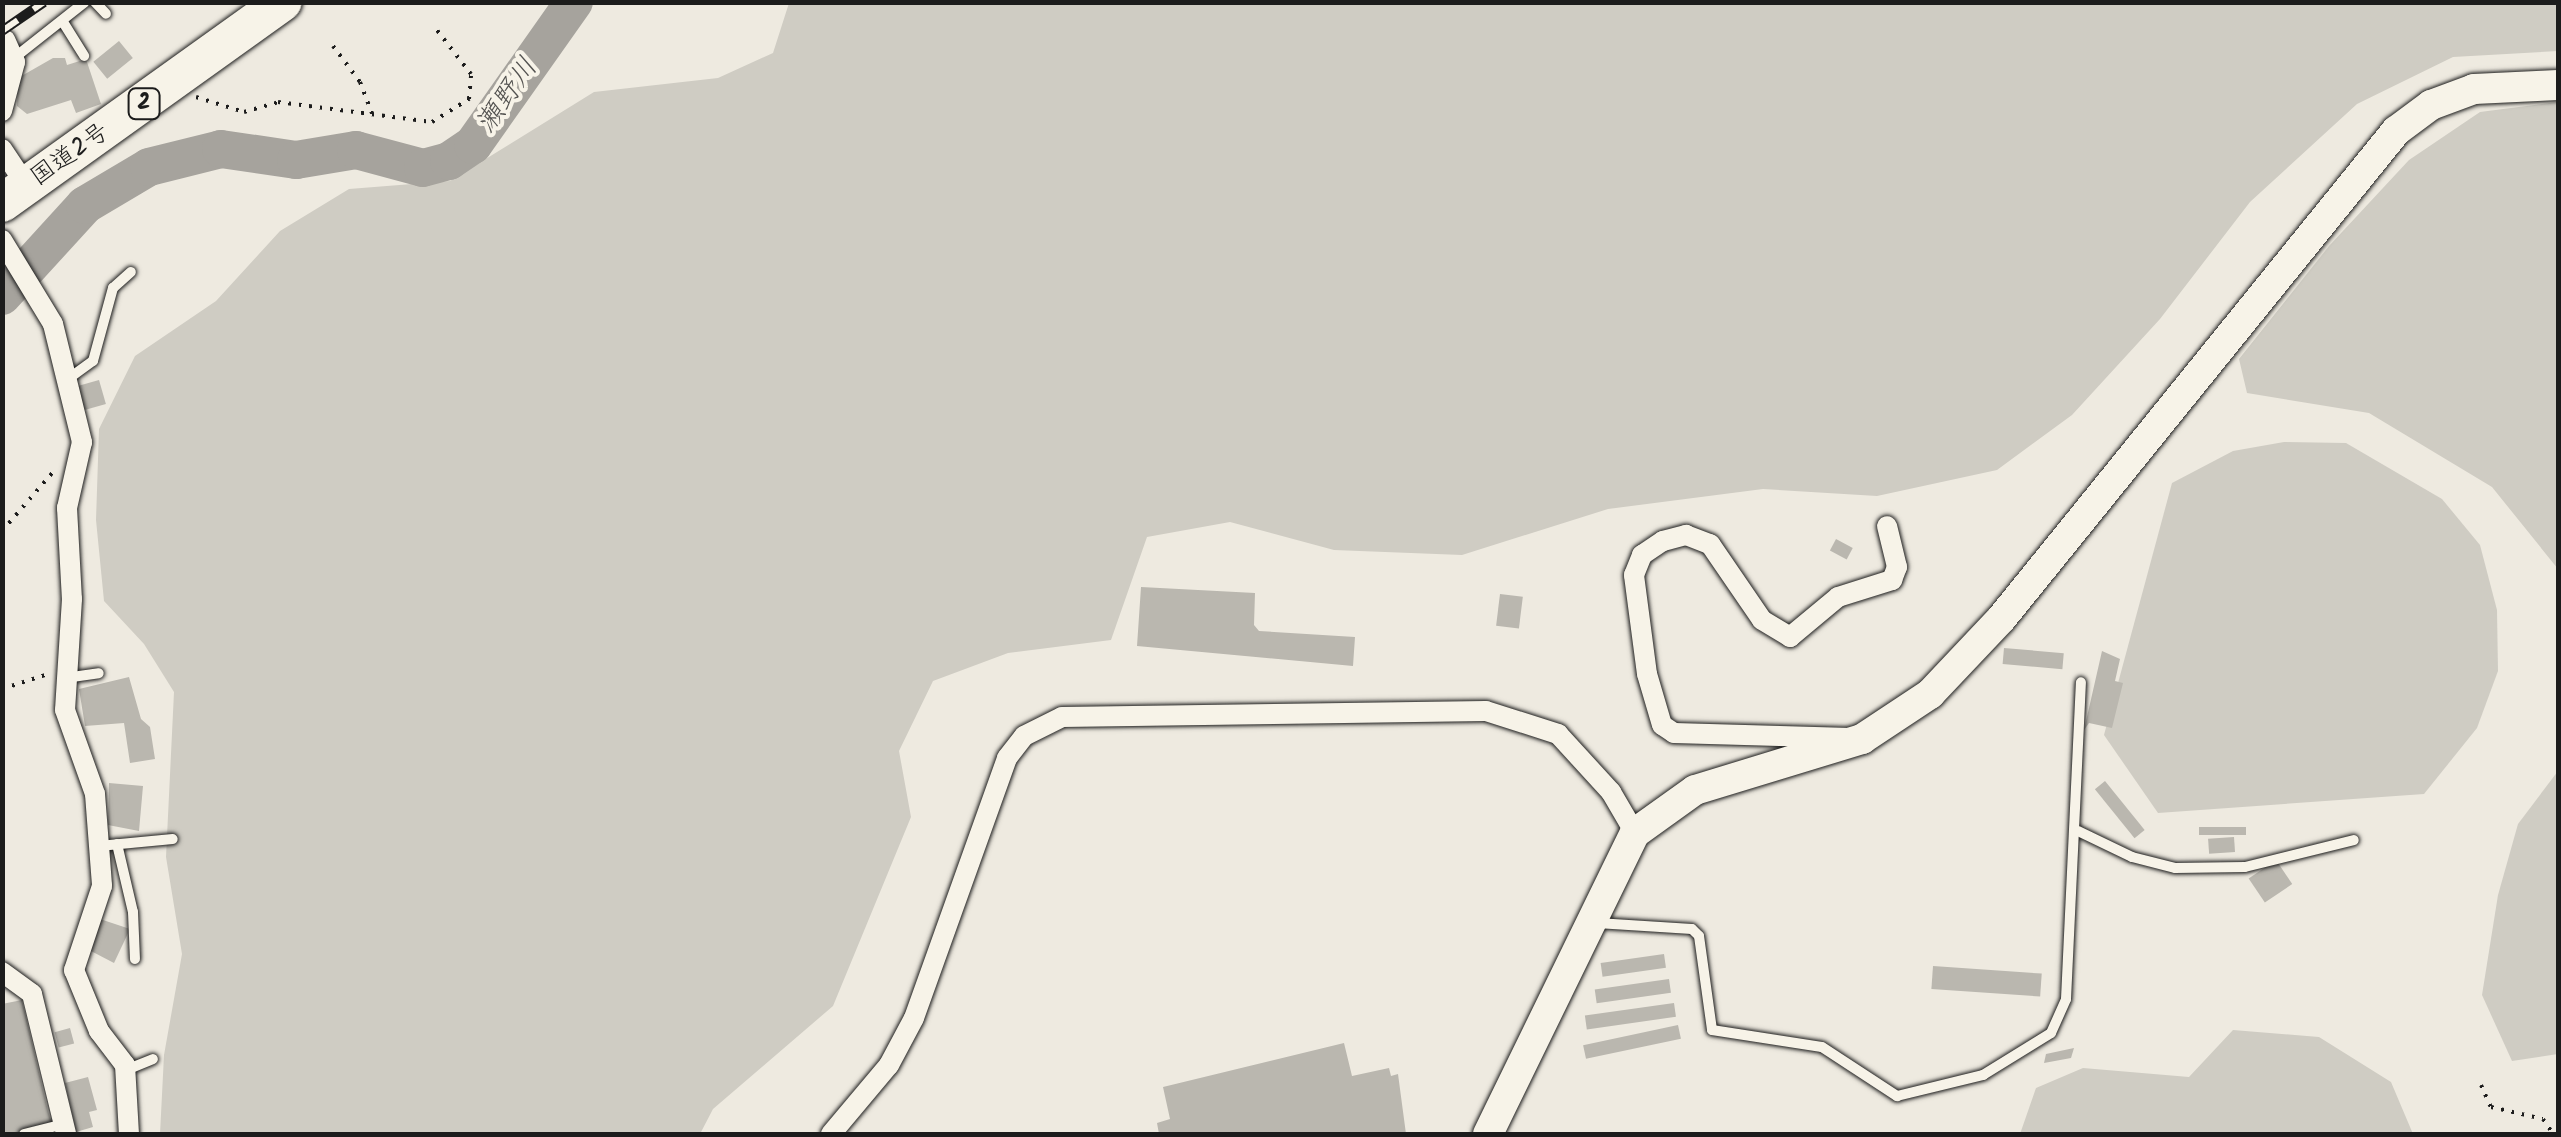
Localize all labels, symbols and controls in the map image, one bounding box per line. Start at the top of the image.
water label: 瀬野川 [470,52,546,140]
road number: 2 [126,87,162,121]
street label: 国道2号 [25,117,115,193]

